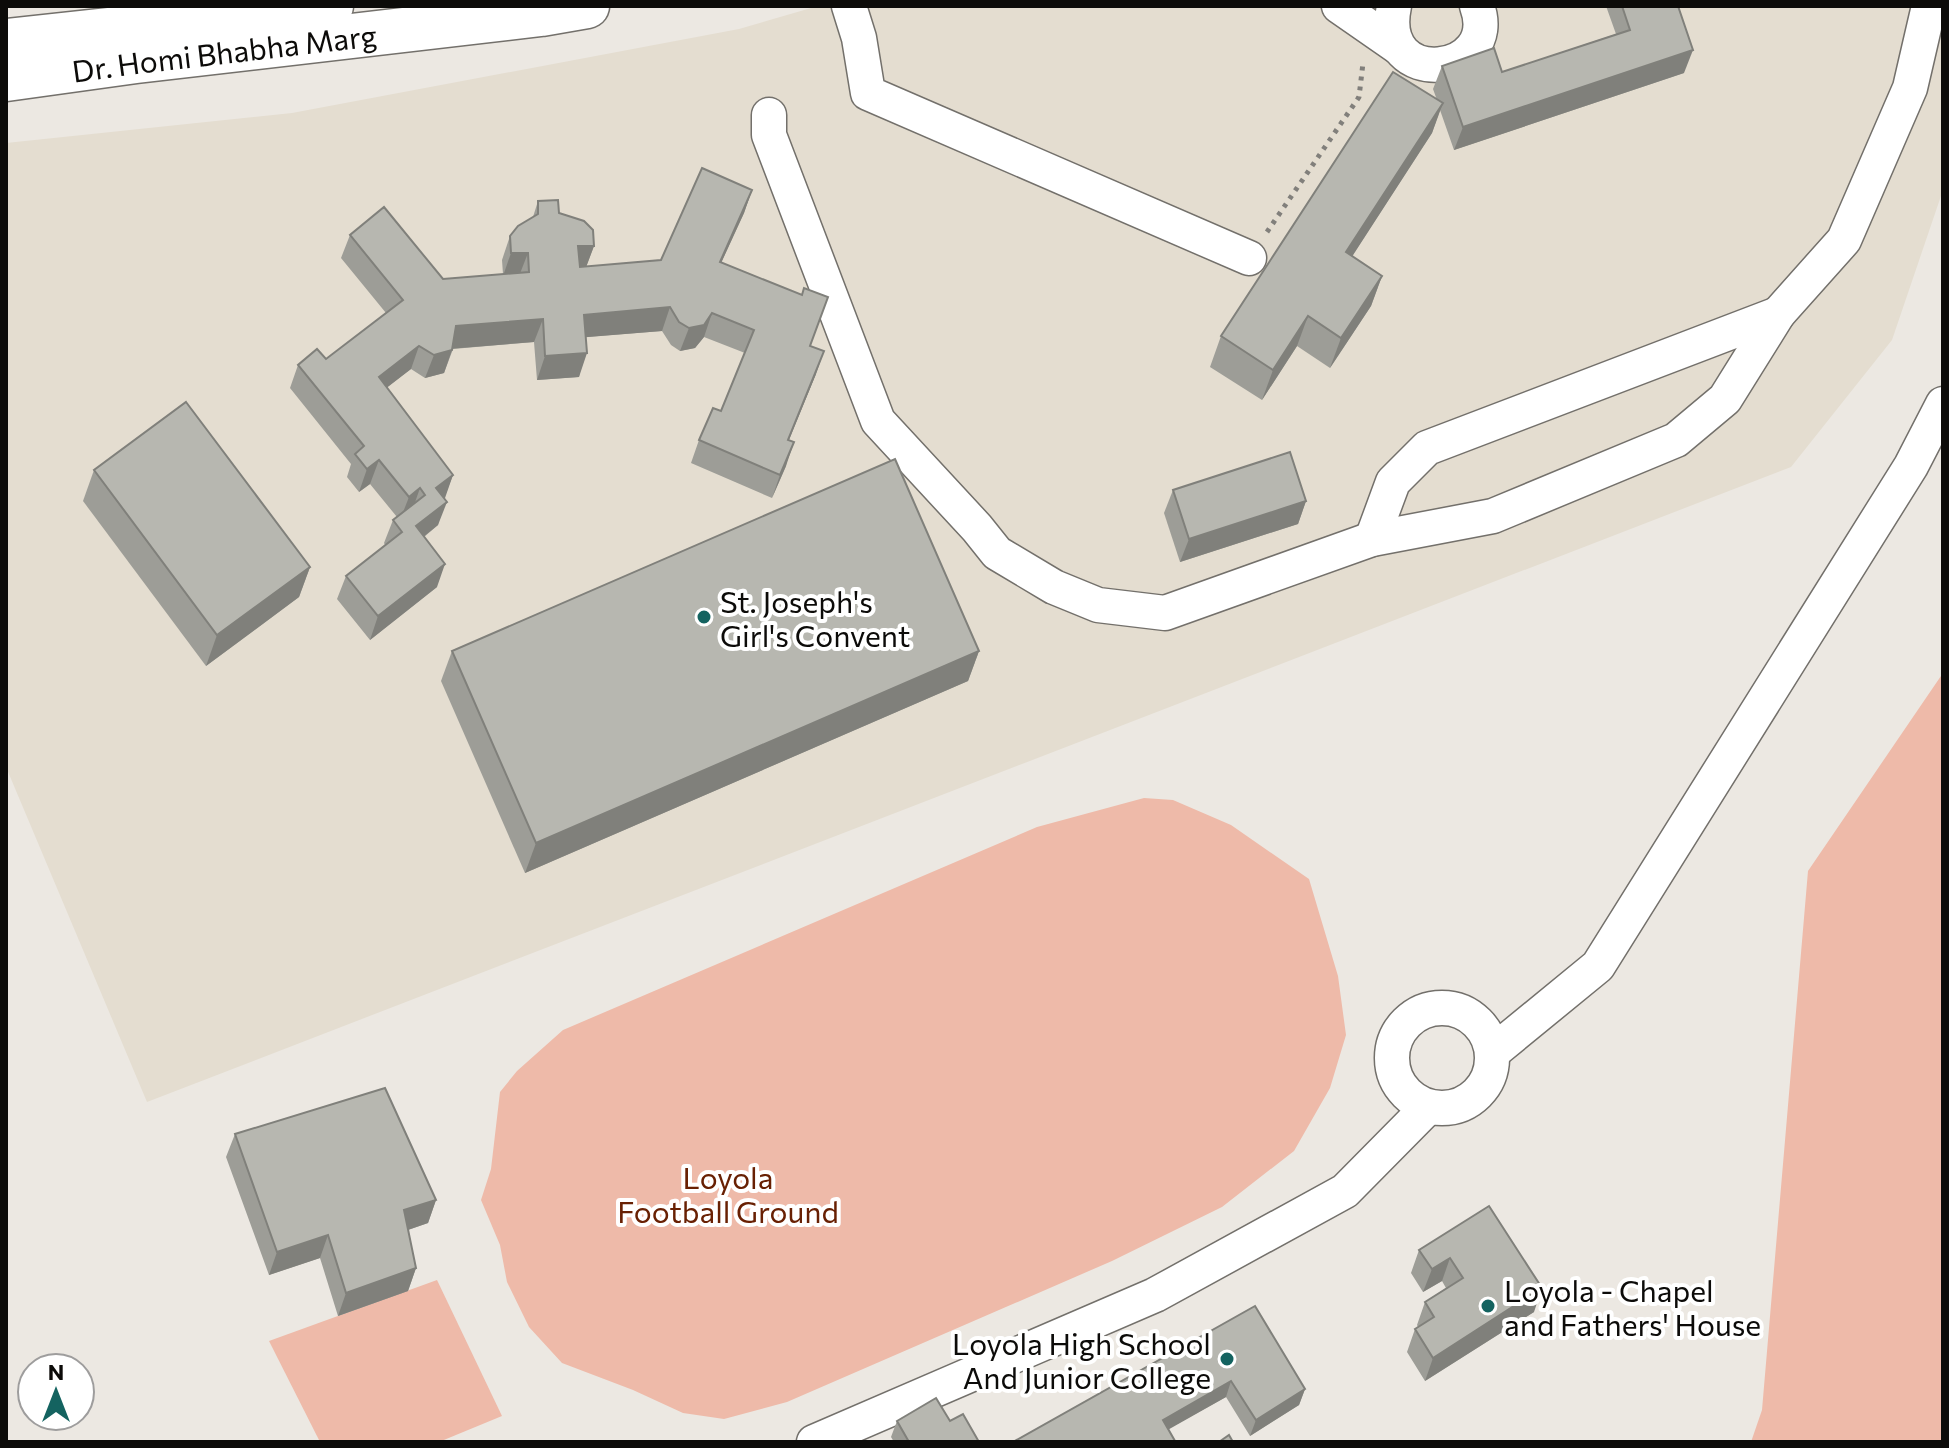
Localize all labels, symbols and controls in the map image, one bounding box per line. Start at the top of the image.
street label: Dr. Homi Bhabha Marg [70,15,379,88]
place label: St. Joseph's Girl's Convent [720,582,910,653]
marker: St. Joseph's Girl's Convent [695,608,713,626]
park label: Loyola Football Ground [617,1158,839,1229]
place label: Loyola - Chapel and Fathers' House [1504,1271,1761,1342]
marker: Loyola - Chapel and Fathers' House [1479,1297,1497,1315]
place label: Loyola High School And Junior College [952,1324,1211,1395]
marker: Loyola High School And Junior College [1218,1350,1236,1368]
north arrow [16,1352,96,1432]
text: N [48,1358,64,1385]

